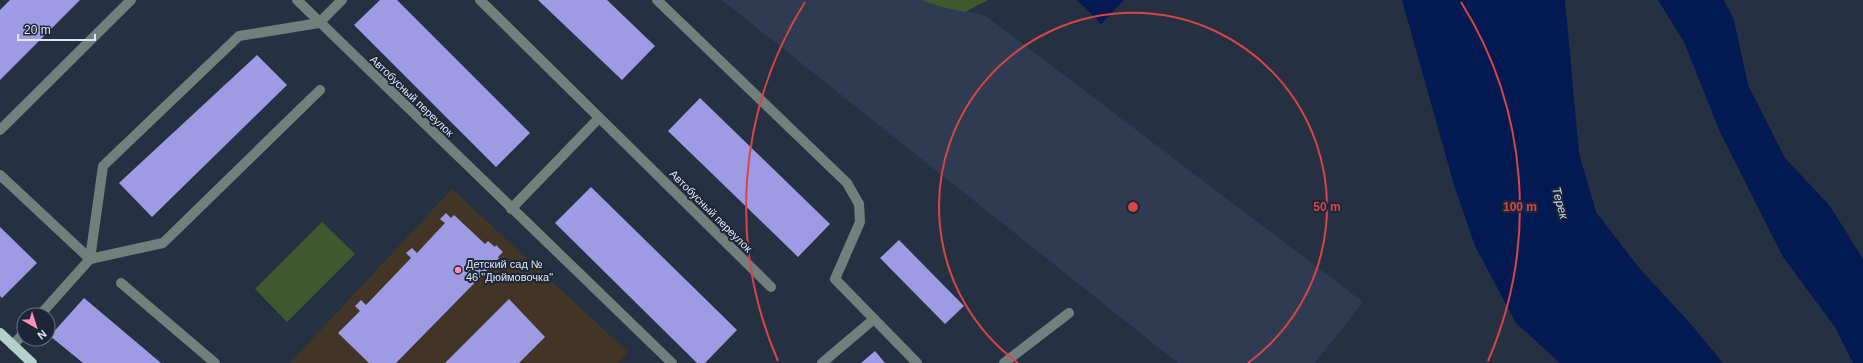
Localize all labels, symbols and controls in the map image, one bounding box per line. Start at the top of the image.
scale bar [18,16,95,42]
text: 20 m [24,23,51,37]
street label: Автобусный переулок [368,53,456,139]
street label: Автобусный переулок [668,168,755,255]
water label: Терек [1549,185,1571,222]
centre of rings [1126,200,1140,214]
text: 50 m [1313,200,1341,214]
text: 100 m [1503,200,1537,214]
place label: Детский сад № 46 "Дюймовочка" [466,258,553,283]
marker: Детский сад № 46 "Дюймовочка" [453,265,463,275]
north arrow [16,307,56,347]
text: N [35,328,49,342]

